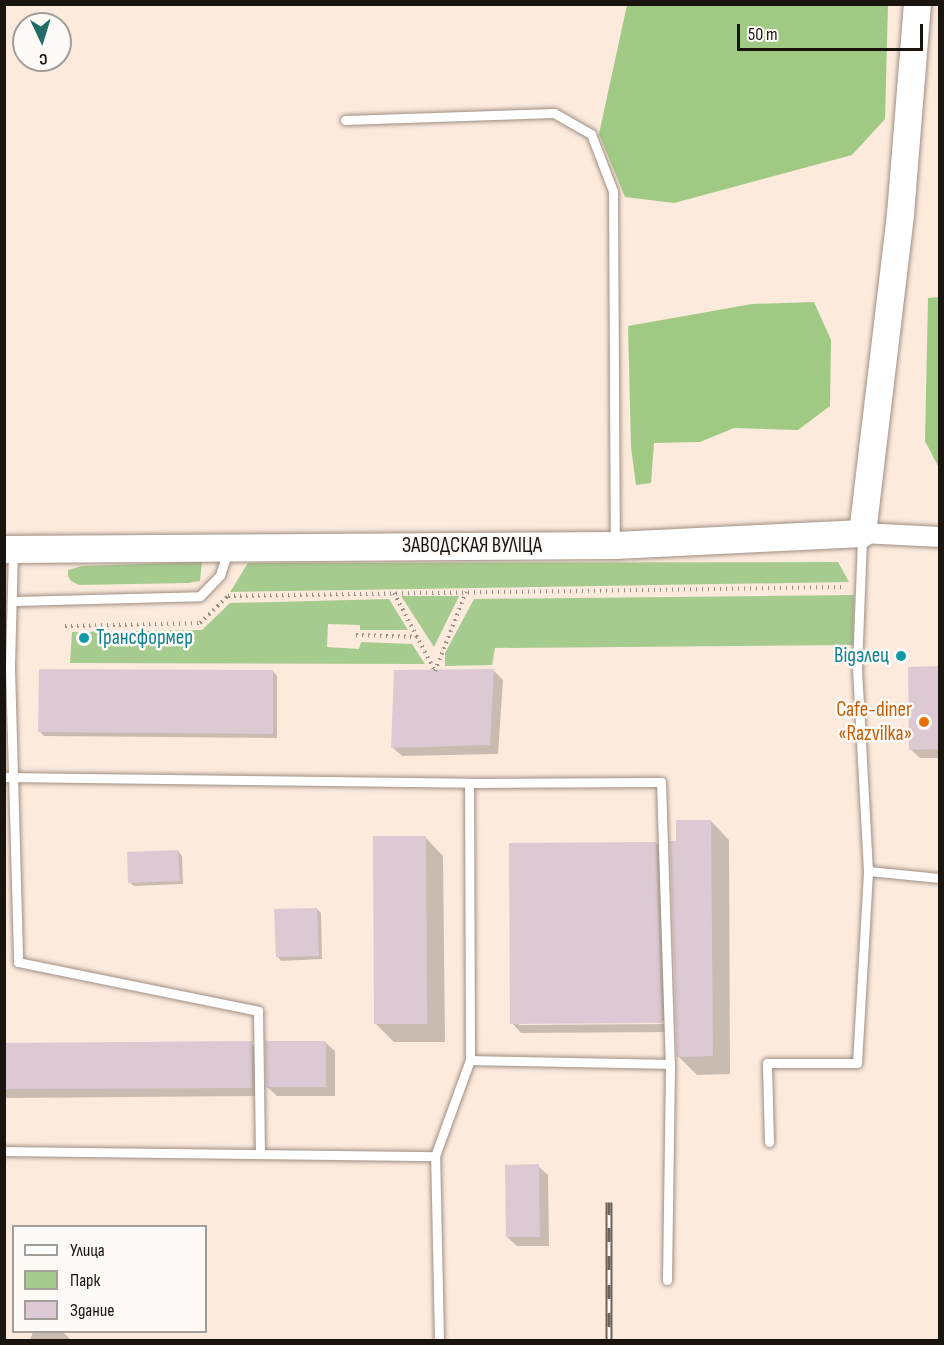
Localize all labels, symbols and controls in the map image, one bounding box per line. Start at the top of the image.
north arrow [12,12,72,72]
scale bar [740,12,926,50]
text: 50 m [748,24,778,45]
text: С [38,49,48,68]
street label: ЗАВОДСКАЯ ВУЛІЦА [402,533,542,559]
place label: Трансформер [96,625,193,651]
marker: Трансформер [77,631,91,645]
place label: Відэлец [834,643,889,669]
marker: Відэлец [894,649,908,663]
place label: Cafe-diner «Razvilka» [836,697,912,747]
marker: Cafe-diner «Razvilka» [917,715,931,729]
legend [12,1225,207,1333]
text: Улица [70,1240,105,1261]
text: Парк [70,1270,100,1291]
text: Здание [70,1300,115,1321]

